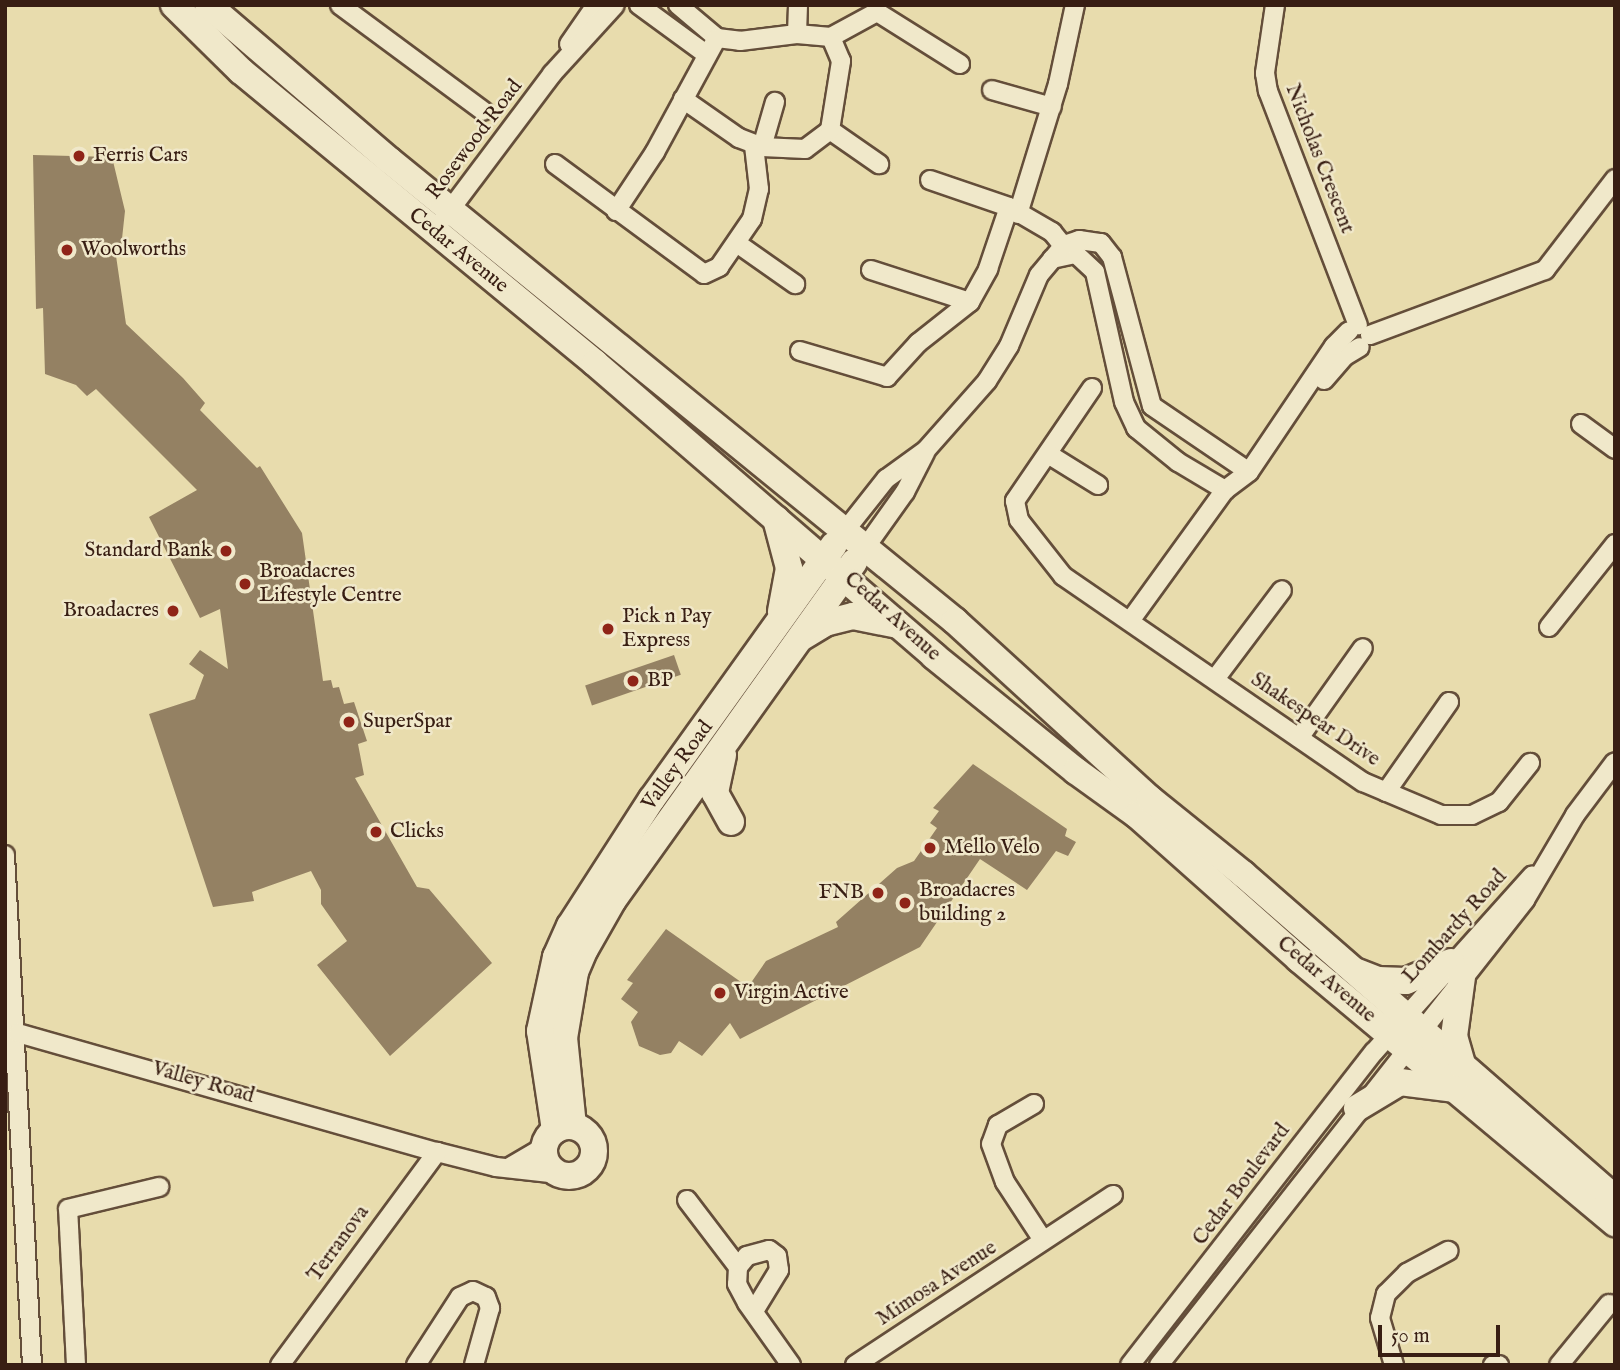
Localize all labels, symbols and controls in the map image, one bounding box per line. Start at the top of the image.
street label: Rosewood Road [422,75,528,205]
street label: Nicholas Crescent [1279,81,1359,237]
place label: Ferris Cars [93,143,188,169]
marker: Ferris Cars [71,148,87,164]
street label: Cedar Avenue [403,203,513,299]
place label: Woolworths [81,237,186,263]
marker: Woolworths [59,242,75,258]
place label: Standard Bank [85,538,212,564]
marker: Standard Bank [218,543,234,559]
place label: Broadacres Lifestyle Centre [259,559,402,609]
street label: Cedar Avenue [838,567,946,667]
marker: Broadacres Lifestyle Centre [237,576,253,592]
place label: Broadacres [63,598,159,624]
marker: Broadacres [165,603,181,619]
place label: Pick n Pay Express [622,604,711,654]
marker: Pick n Pay Express [600,621,616,637]
street label: Shakespear Drive [1246,667,1384,773]
place label: BP [647,668,673,694]
marker: BP [625,673,641,689]
place label: SuperSpar [363,709,452,735]
marker: SuperSpar [341,714,357,730]
street label: Valley Road [637,716,719,816]
place label: Clicks [390,819,444,845]
marker: Clicks [368,824,384,840]
place label: Mello Velo [944,835,1040,861]
marker: Mello Velo [922,840,938,856]
street label: Lombardy Road [1397,865,1513,989]
place label: Broadacres building 2 [919,878,1015,928]
place label: FNB [819,880,864,906]
marker: FNB [870,885,886,901]
marker: Broadacres building 2 [897,895,913,911]
street label: Cedar Avenue [1271,931,1381,1029]
place label: Virgin Active [734,980,849,1006]
marker: Virgin Active [712,985,728,1001]
street label: Valley Road [149,1056,257,1110]
street label: Cedar Boulevard [1188,1119,1296,1251]
street label: Terranova [303,1201,375,1287]
street label: Mimosa Avenue [872,1236,1002,1332]
scale bar [1382,1310,1504,1354]
text: 50 m [1391,1323,1430,1350]

